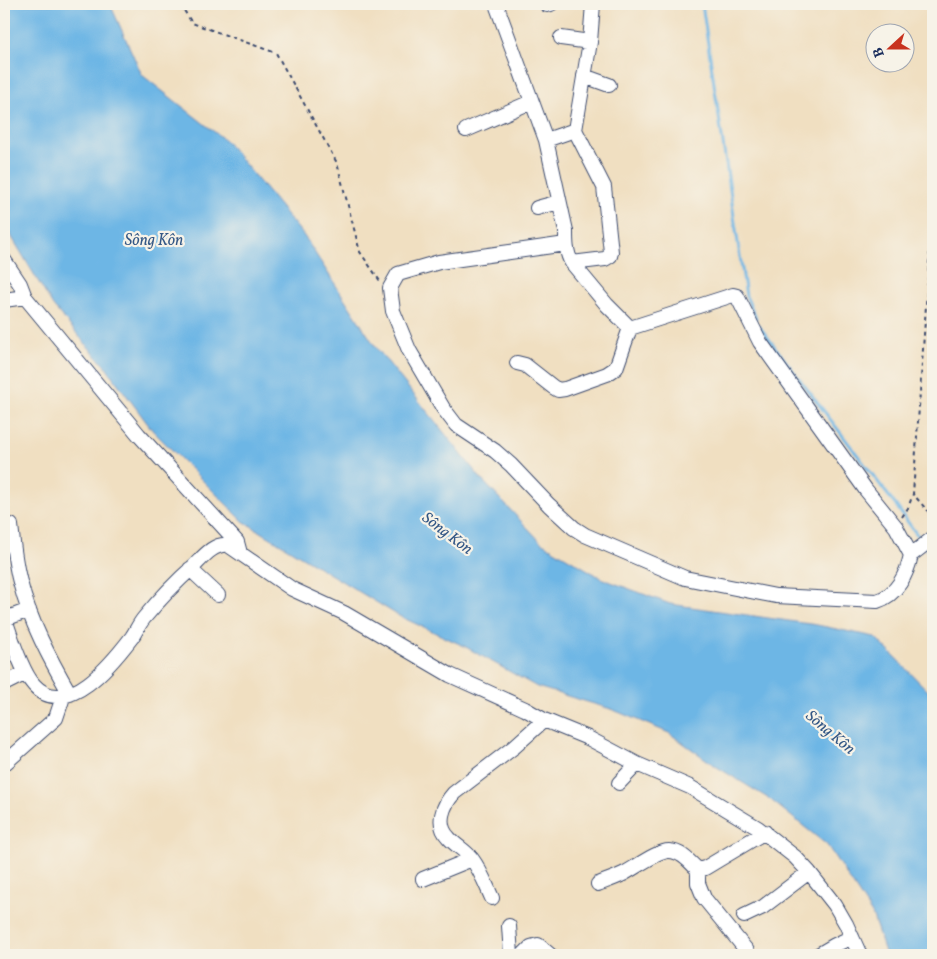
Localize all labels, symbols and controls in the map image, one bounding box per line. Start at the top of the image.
north arrow [864,22,914,72]
text: B [869,44,890,60]
water label: Sông Kôn [125,230,183,252]
water label: Sông Kôn [417,508,477,560]
water label: Sông Kôn [801,706,859,760]

